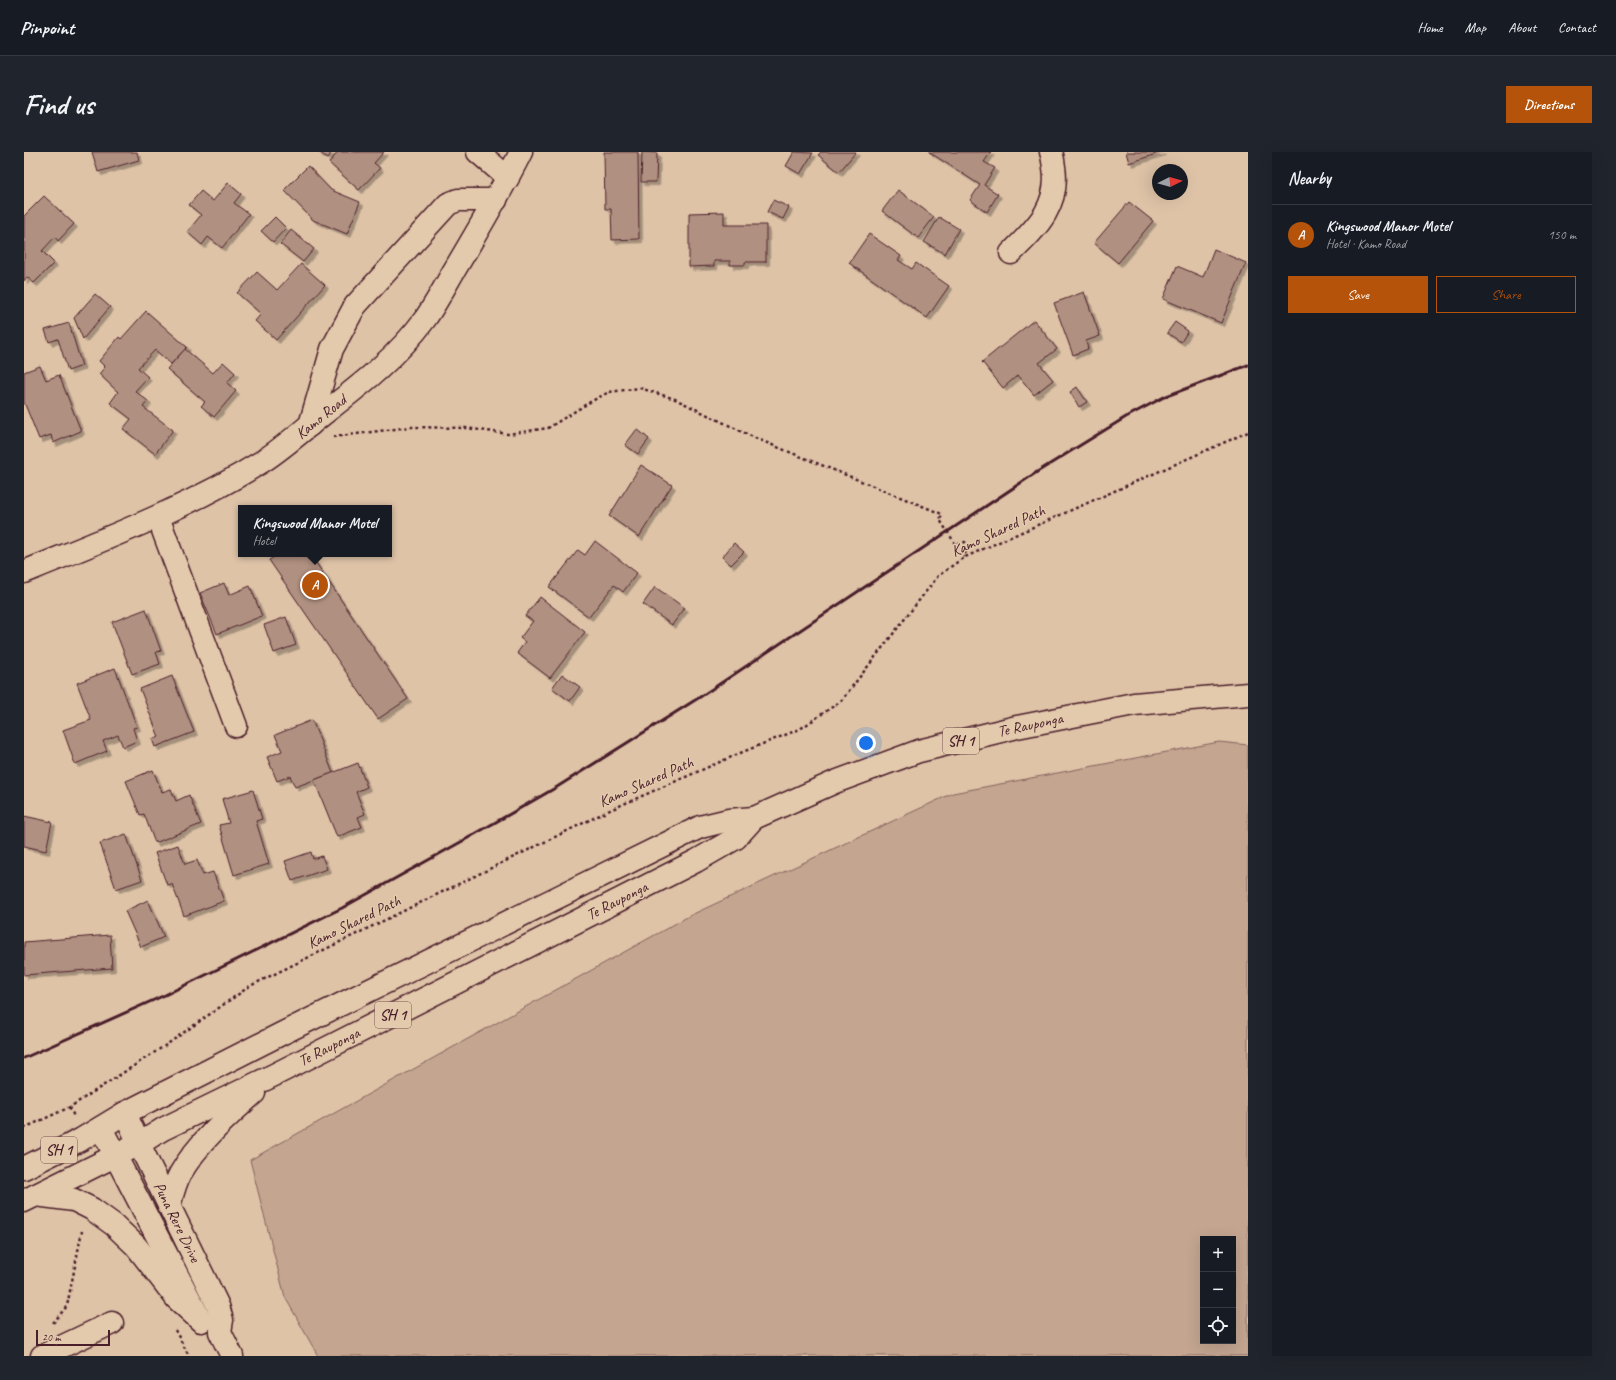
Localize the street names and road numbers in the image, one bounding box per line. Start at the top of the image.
street label: Kamo Road [292,389,353,444]
street label: Kamo Shared Path [948,500,1049,561]
street label: Te Rauponga [996,708,1066,742]
road number: SH 1 [943,728,979,754]
street label: Kamo Shared Path [596,752,697,812]
street label: Te Rauponga [583,876,652,925]
street label: Kamo Shared Path [304,891,404,953]
road number: SH 1 [375,1002,411,1028]
street label: Te Rauponga [295,1022,364,1071]
road number: SH 1 [41,1137,77,1163]
street label: Puna Rere Drive [149,1179,206,1267]

